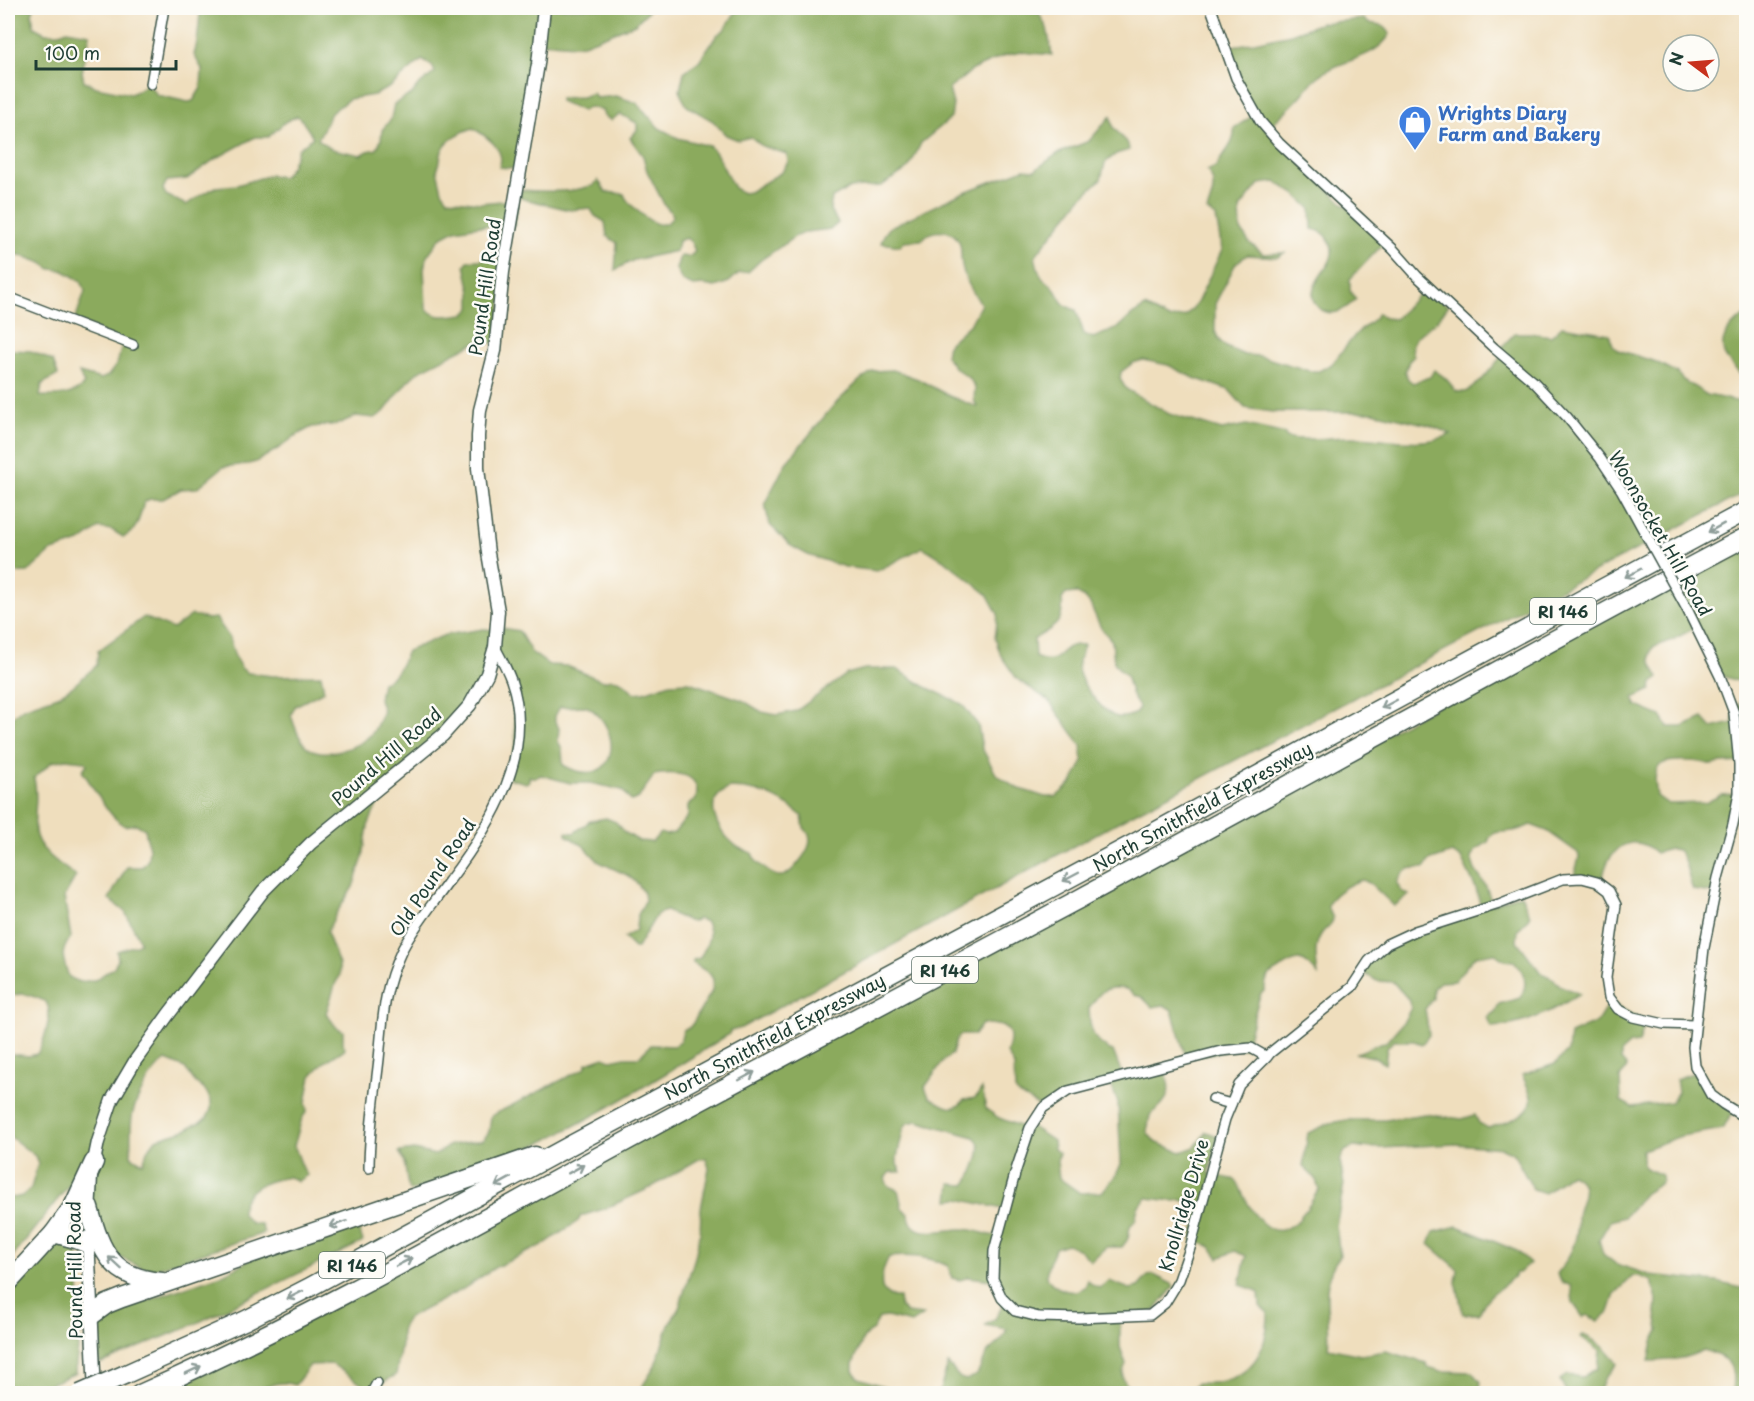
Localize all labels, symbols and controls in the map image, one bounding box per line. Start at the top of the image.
scale bar [36,33,176,71]
north arrow [1661,33,1721,93]
text: 100 m [45,39,100,66]
text: N [1662,49,1689,68]
place label: Wrights Diary Farm and Bakery [1438,99,1600,147]
shop icon: Wrights Diary Farm and Bakery [1397,104,1433,151]
street label: Pound Hill Road [461,217,507,357]
street label: Woonsocket Hill Road [1603,445,1719,621]
one-way arrow [1707,523,1725,534]
one-way arrow [1625,567,1642,579]
road number: RI 146 [1530,598,1596,624]
one-way arrow [1381,699,1399,710]
street label: Pound Hill Road [325,700,447,812]
street label: North Smithfield Expressway [1087,734,1317,878]
street label: Old Pound Road [382,812,482,942]
one-way arrow [1062,872,1080,883]
road number: RI 146 [912,957,978,983]
street label: North Smithfield Expressway [658,966,890,1106]
one-way arrow [738,1070,755,1082]
street label: Knollridge Drive [1151,1135,1215,1275]
one-way arrow [566,1163,584,1174]
one-way arrow [495,1177,512,1189]
street label: Pound Hill Road [59,1201,89,1339]
one-way arrow [329,1219,348,1230]
road number: RI 146 [319,1252,385,1278]
one-way arrow [107,1256,122,1270]
one-way arrow [395,1256,413,1267]
one-way arrow [286,1290,304,1302]
one-way arrow [184,1363,202,1375]

